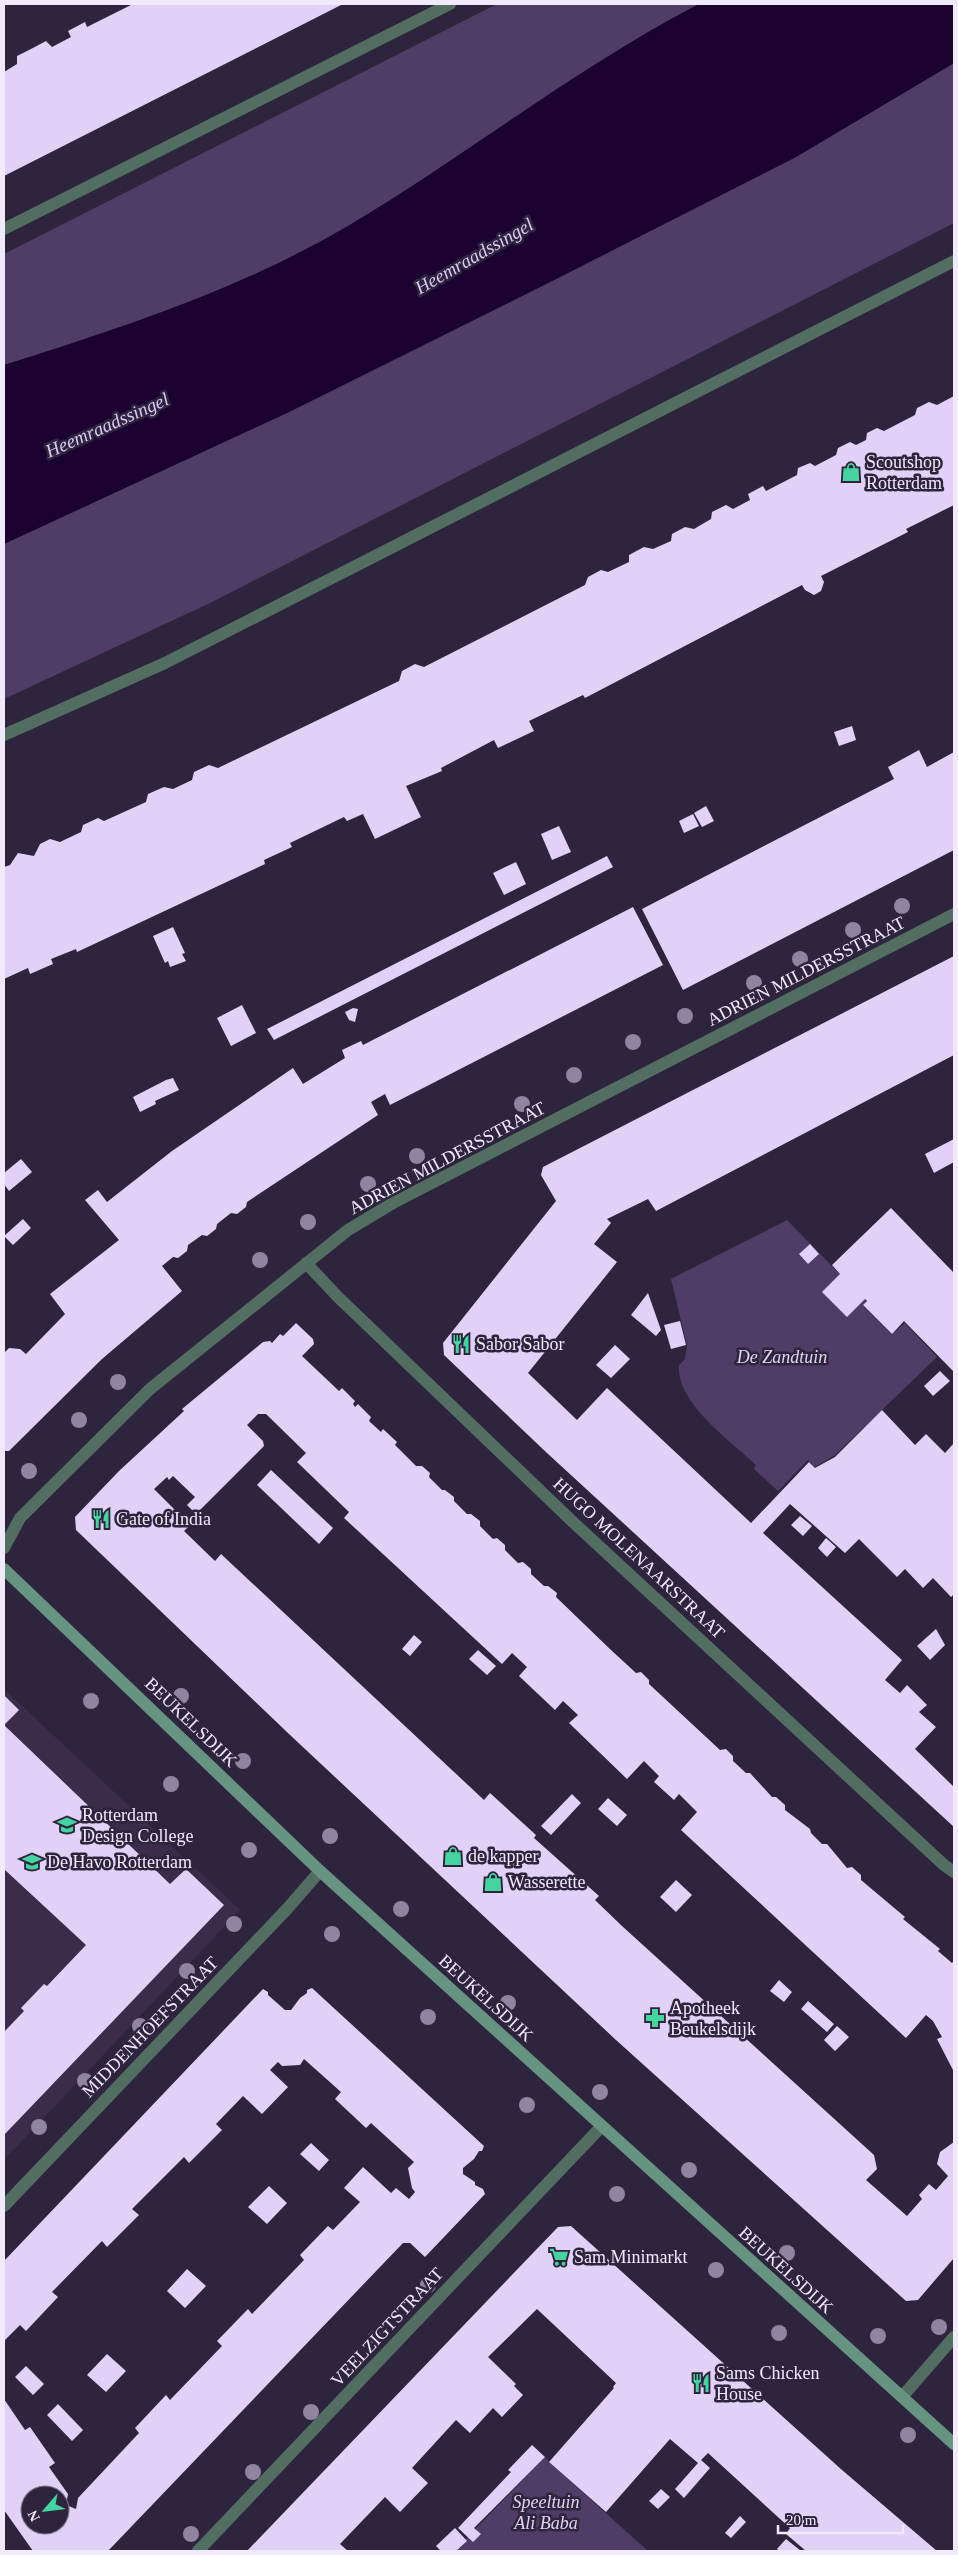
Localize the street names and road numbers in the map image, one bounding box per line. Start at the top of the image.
street label: ADRIEN MILDERSSTRAAT [704,912,908,1030]
street label: ADRIEN MILDERSSTRAAT [345,1098,549,1218]
street label: HUGO MOLENAARSTRAAT [549,1473,729,1643]
street label: BEUKELSDIJK [141,1673,241,1771]
street label: BEUKELSDIJK [435,1950,537,2046]
street label: MIDDENHOEFSTRAAT [78,1953,222,2101]
street label: BEUKELSDIJK [735,2222,837,2318]
street label: VEELZIGTSTRAAT [327,2264,447,2390]

